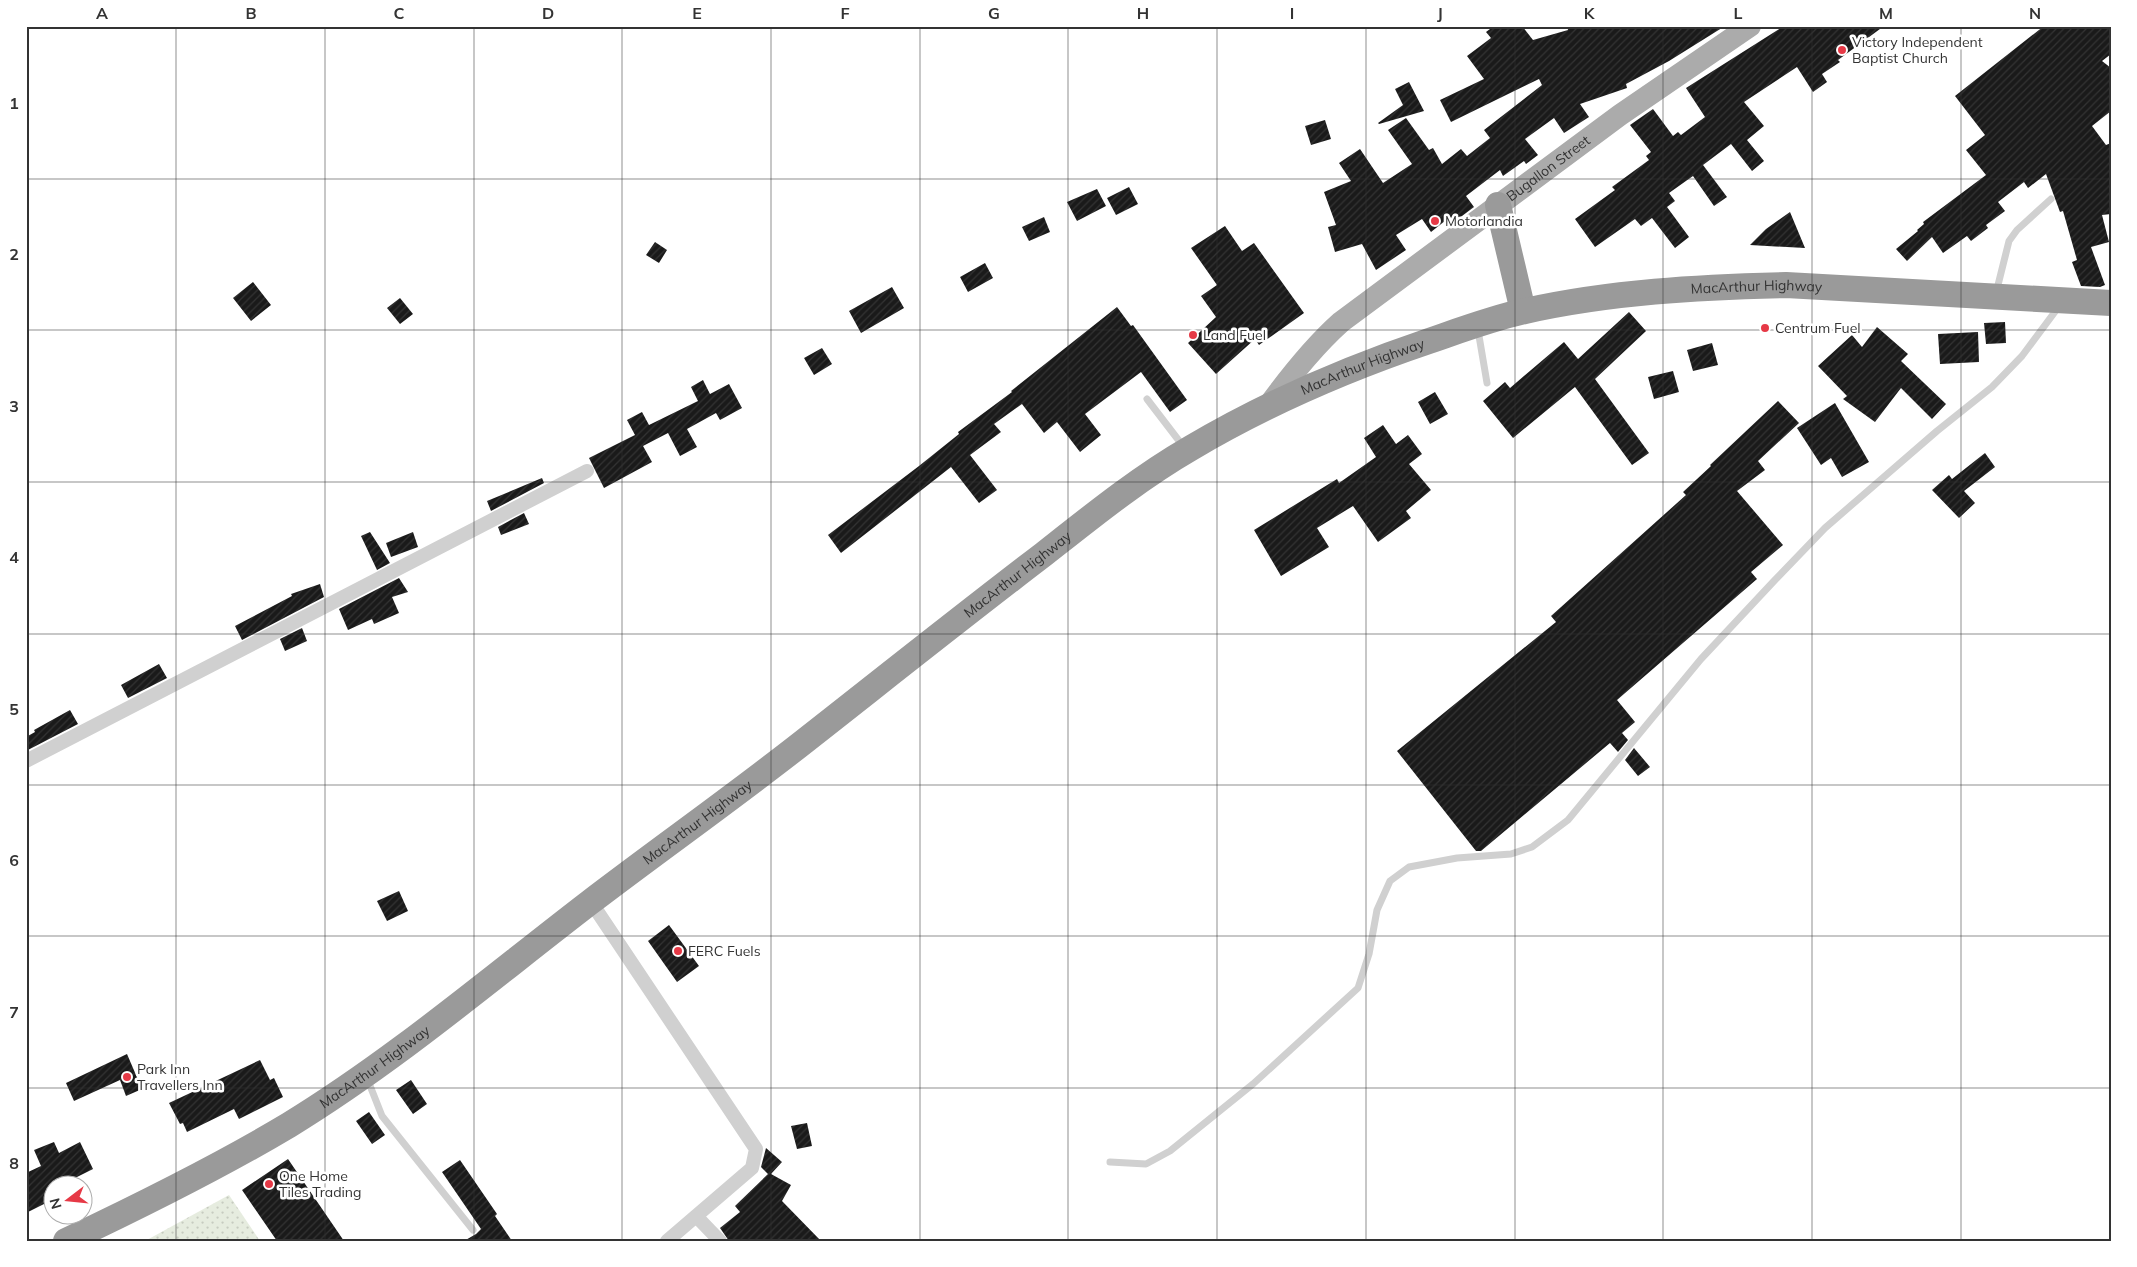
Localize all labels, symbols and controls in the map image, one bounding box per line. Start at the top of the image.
text: A [96,3,108,23]
text: B [245,3,257,23]
text: C [394,3,405,23]
text: D [542,3,554,23]
text: E [692,3,702,23]
text: F [840,3,850,23]
text: G [988,3,1000,23]
text: H [1137,3,1149,23]
text: I [1290,3,1294,23]
text: J [1437,3,1443,23]
text: K [1584,3,1596,23]
text: L [1734,3,1743,23]
text: M [1879,3,1893,23]
text: N [2029,3,2041,23]
place label: Victory Independent Baptist Church [1852,33,1983,67]
marker: Victory Independent Baptist Church [1836,44,1848,56]
text: 1 [9,93,19,113]
street label: Bugallon Street [1503,131,1594,205]
place label: Motorlandia [1445,212,1523,230]
marker: Motorlandia [1429,215,1441,227]
text: 2 [9,244,19,264]
street label: MacArthur Highway [1690,276,1823,298]
place label: Centrum Fuel [1775,319,1861,337]
marker: Centrum Fuel [1759,322,1771,334]
place label: Land Fuel [1203,326,1266,344]
marker: Land Fuel [1187,329,1199,341]
street label: MacArthur Highway [1298,334,1427,399]
text: 3 [9,396,19,416]
street label: MacArthur Highway [960,527,1075,622]
text: 4 [9,547,19,567]
text: 5 [9,699,19,719]
street label: MacArthur Highway [639,775,756,869]
text: 6 [9,850,19,870]
place label: FERC Fuels [688,942,761,960]
marker: FERC Fuels [672,945,684,957]
text: 7 [9,1002,19,1022]
street label: MacArthur Highway [316,1021,434,1112]
place label: Park Inn Travellers Inn [137,1060,223,1094]
marker: Park Inn Travellers Inn [121,1071,133,1083]
text: 8 [9,1153,19,1173]
place label: One Home Tiles Trading [279,1167,362,1201]
north arrow [42,1174,92,1224]
marker: One Home Tiles Trading [263,1178,275,1190]
text: N [45,1196,66,1211]

